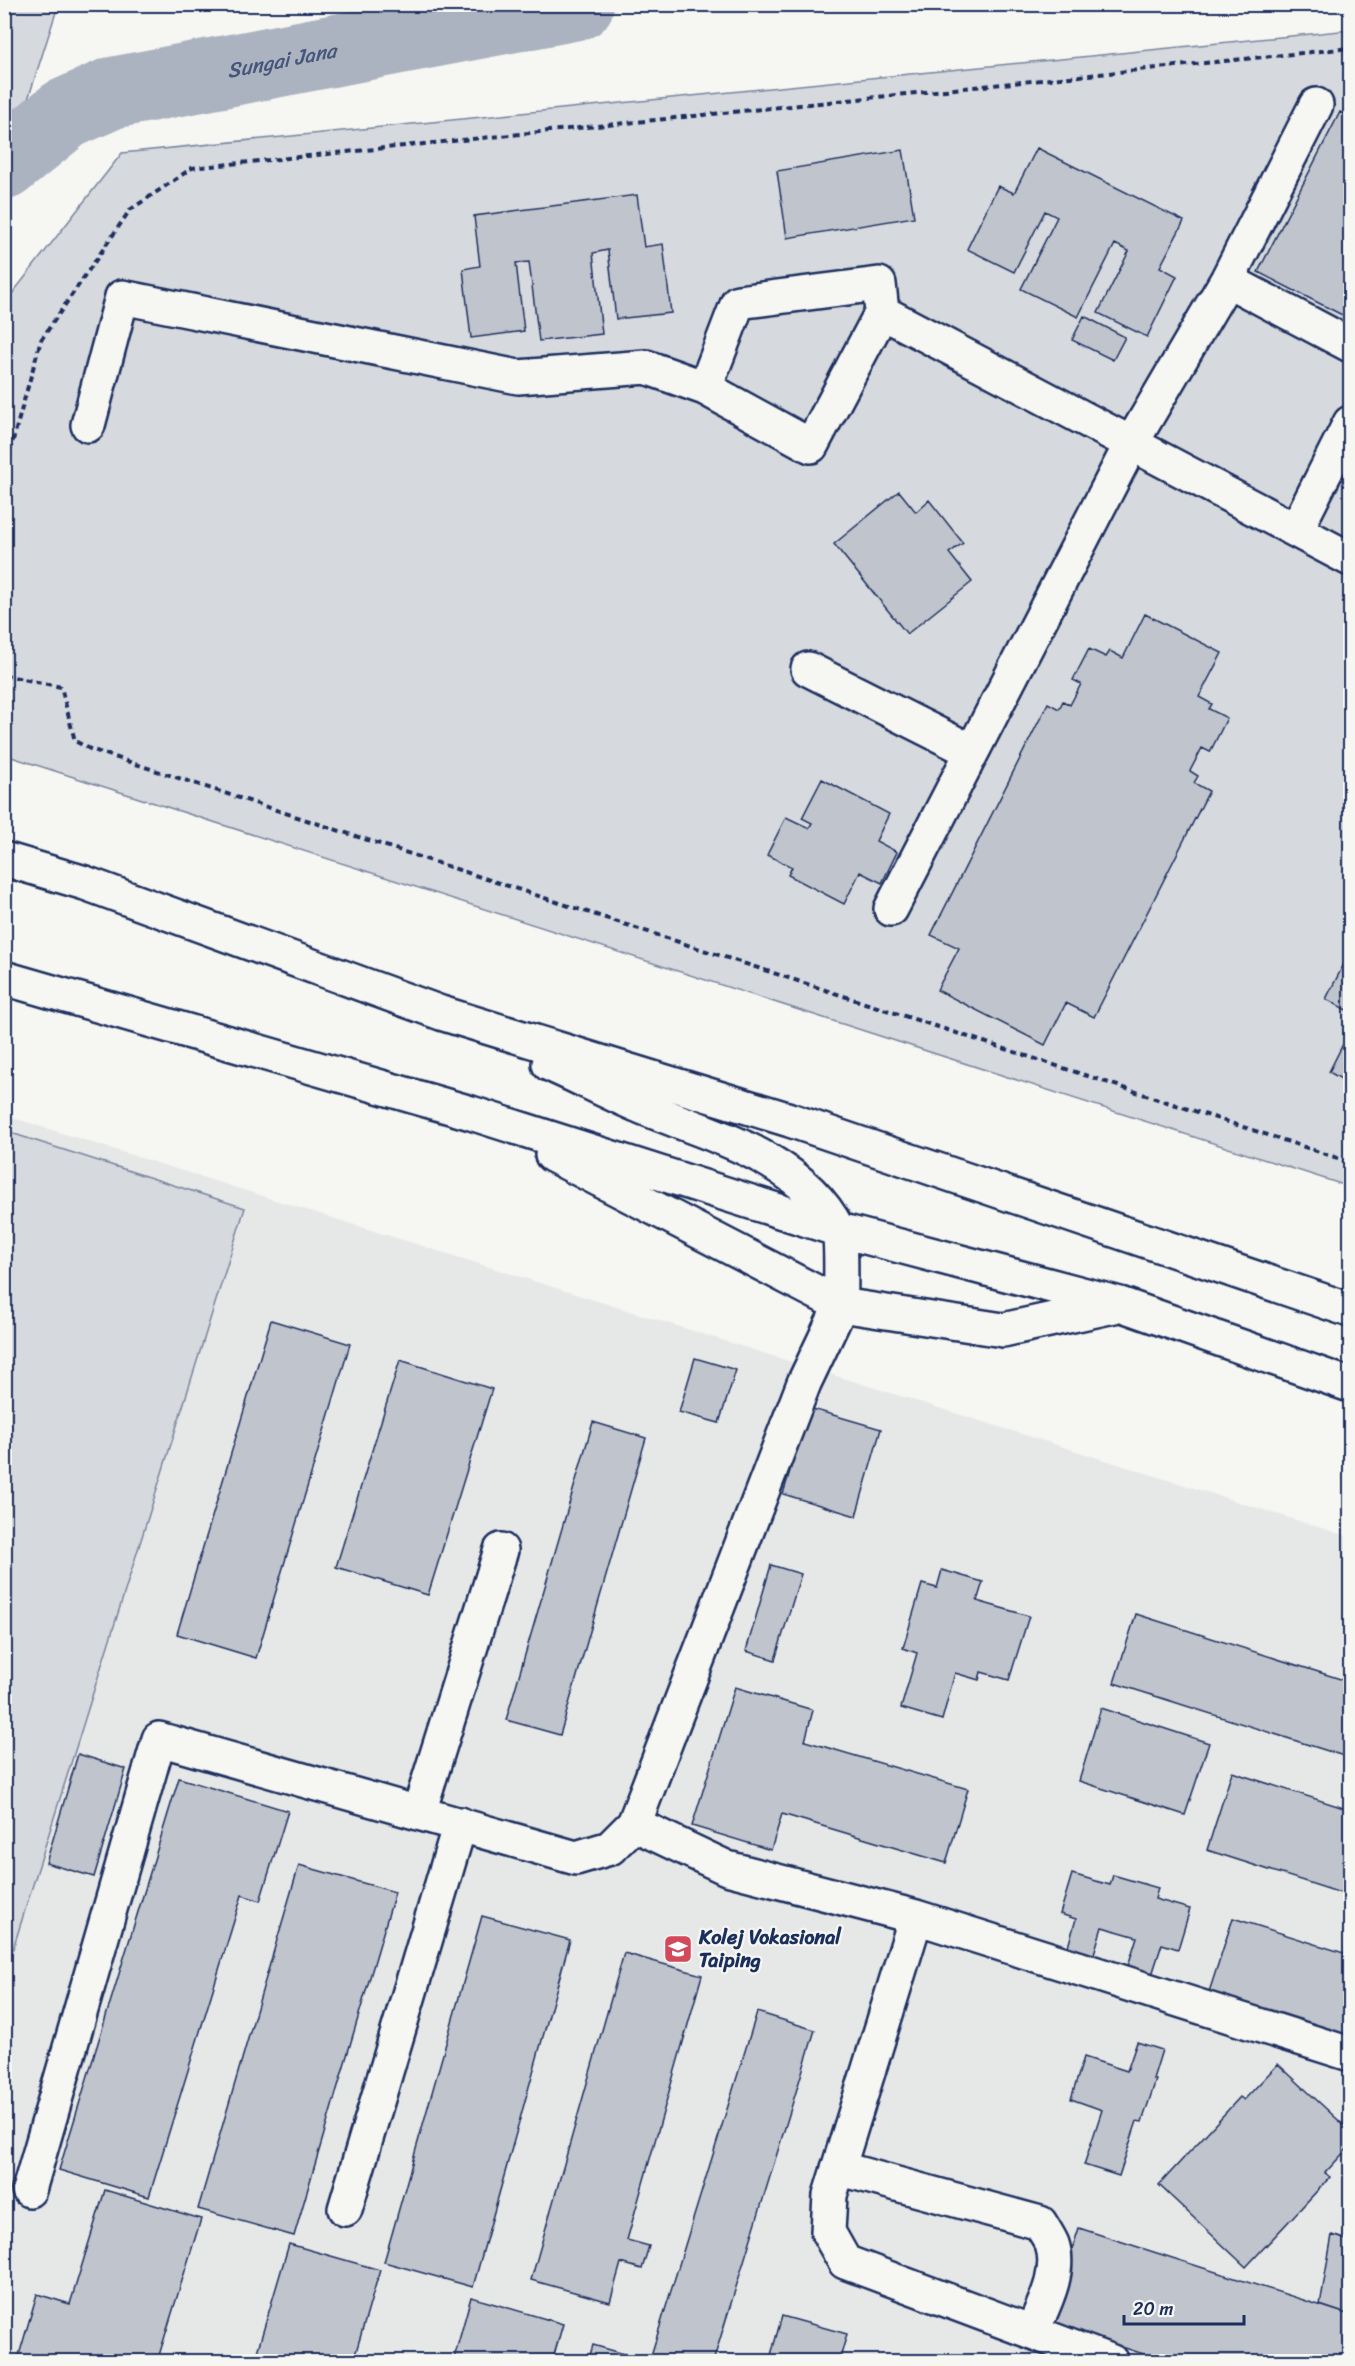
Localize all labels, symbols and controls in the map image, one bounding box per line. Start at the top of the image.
water label: Sungai Jana [224,31,342,90]
place label: Kolej Vokasional Taiping [698,1920,842,1978]
school or university icon: Kolej Vokasional Taiping [662,1933,694,1965]
scale bar [1124,2288,1244,2326]
text: 20 m [1133,2293,1173,2325]

